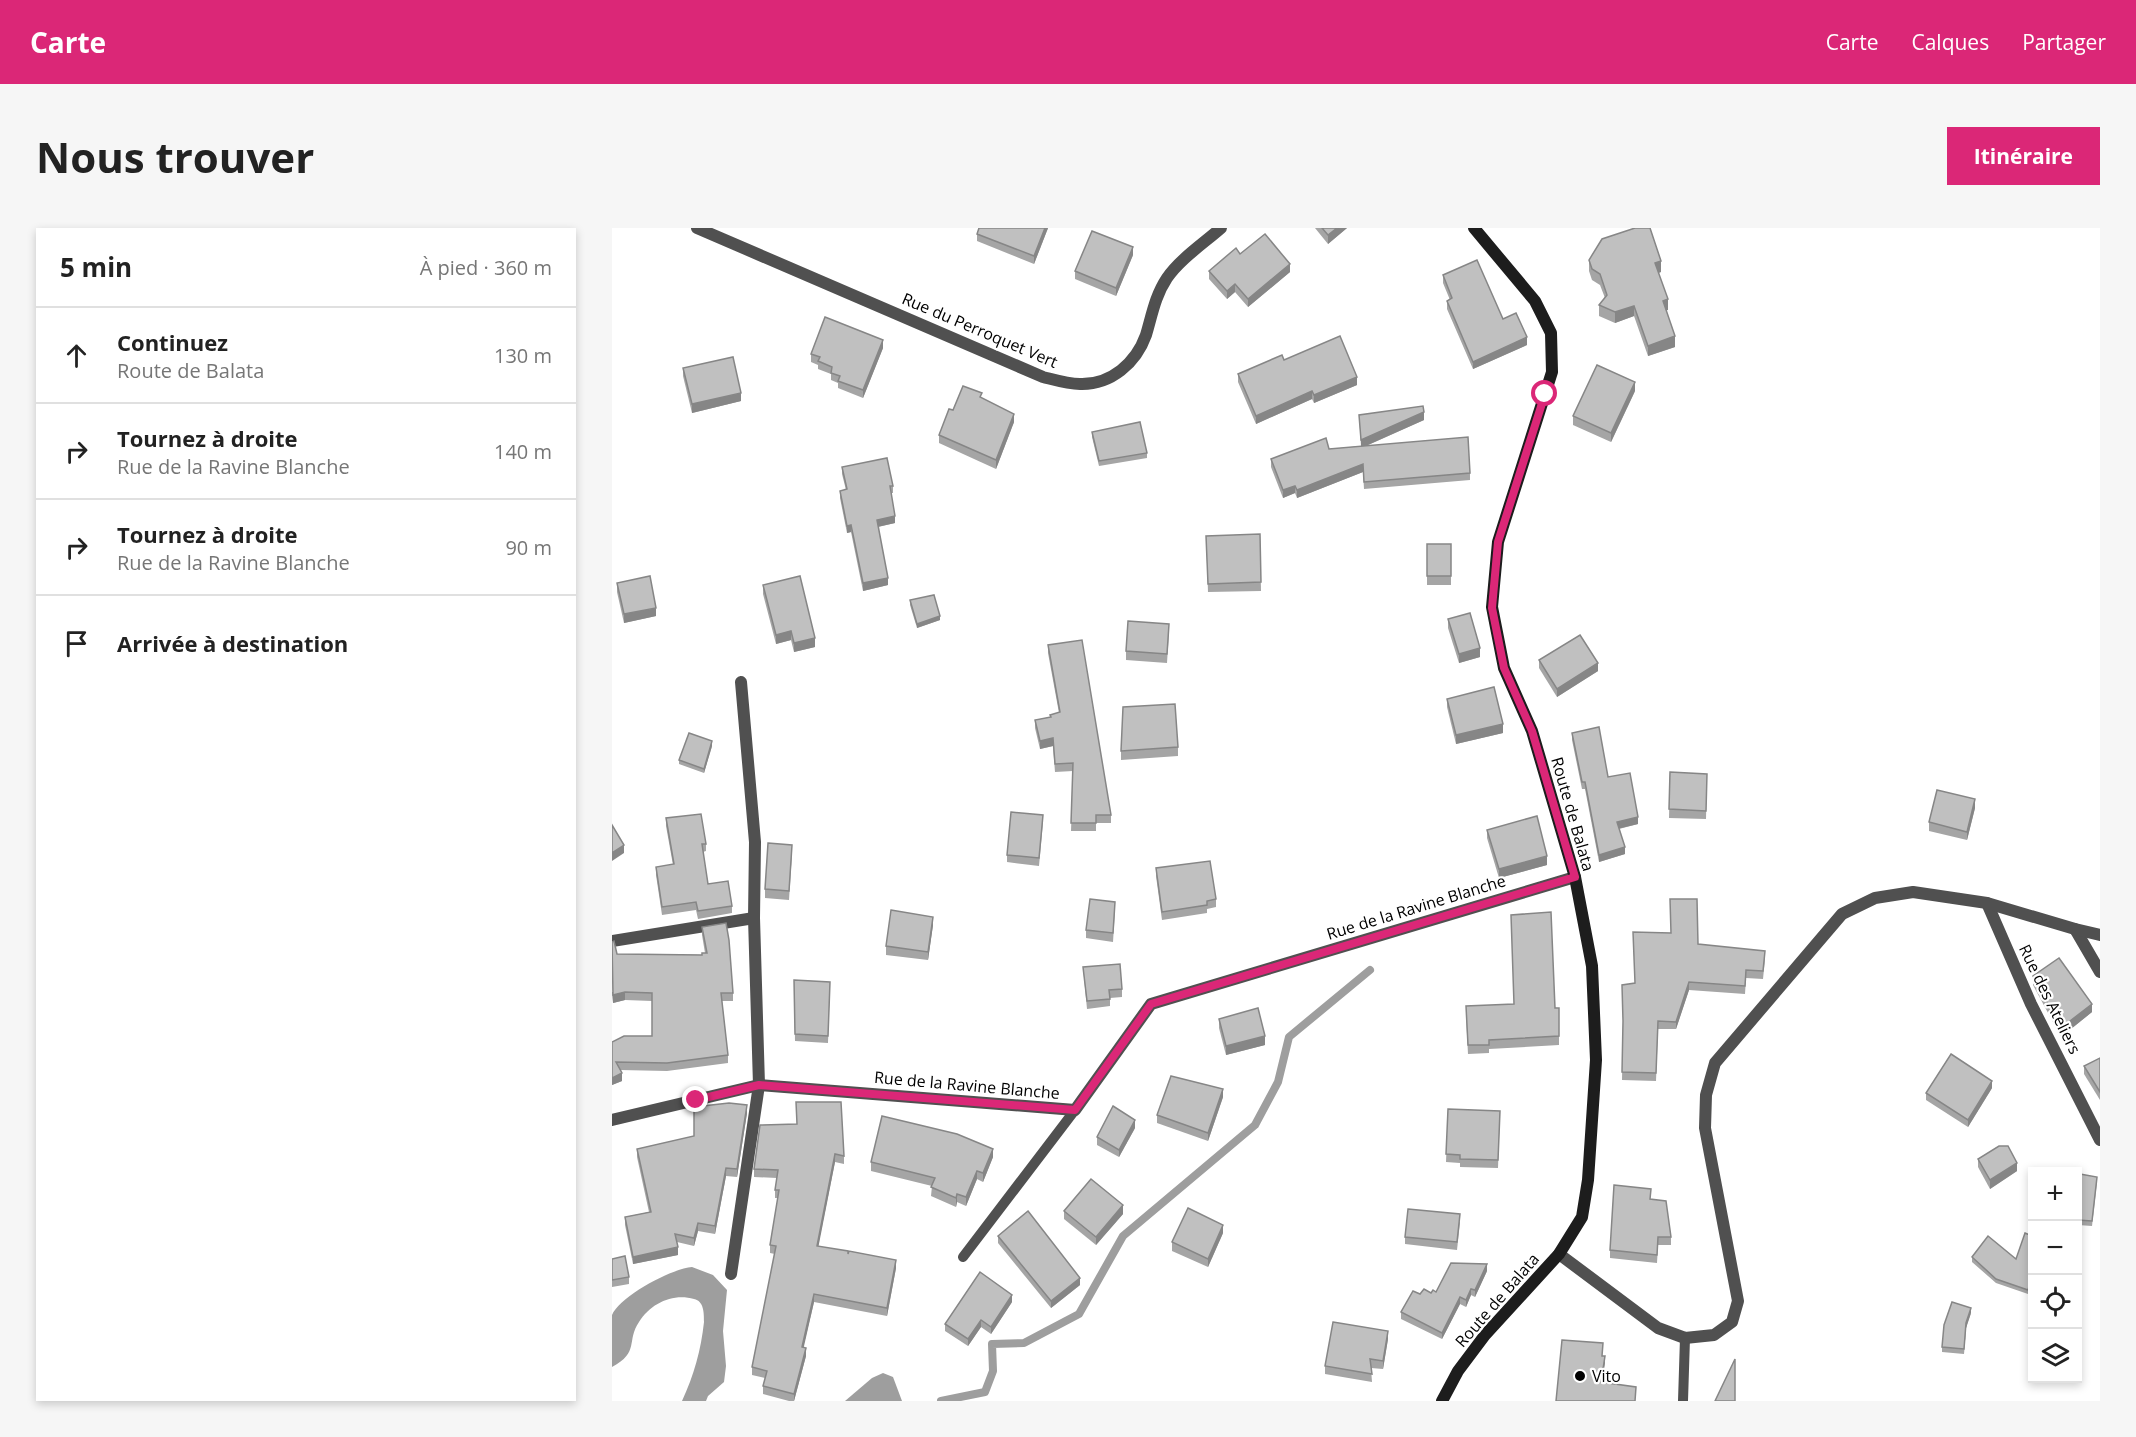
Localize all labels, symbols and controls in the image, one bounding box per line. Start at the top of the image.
text: Carte [30,23,106,61]
text: Carte [1826,28,1878,56]
text: Calques [1911,28,1989,56]
text: Partager [2022,28,2106,56]
button: Itinéraire [1947,127,2100,185]
text: Nous trouver [36,128,314,185]
text: 5 min [60,249,132,285]
text: À pied · 360 m [420,254,552,281]
street label: Rue du Perroquet Vert [899,287,1061,373]
text: Continuez [117,327,228,357]
icon: ahead [60,339,93,372]
text: 130 m [494,342,552,369]
text: Route de Balata [117,357,264,384]
route start [1531,380,1557,406]
text: Tournez à droite [117,423,298,453]
icon: right [60,435,93,468]
text: 140 m [494,438,552,465]
text: Rue de la Ravine Blanche [117,453,350,480]
text: Tournez à droite [117,519,298,549]
icon: right [60,531,93,564]
text: 90 m [505,534,552,561]
text: Rue de la Ravine Blanche [117,549,350,576]
icon: arrive [60,627,93,660]
text: Arrivée à destination [117,628,348,658]
street label: Route de Balata [1546,754,1600,874]
street label: Rue de la Ravine Blanche [1324,869,1508,945]
street label: Rue des Ateliers [2014,941,2086,1057]
street label: Rue de la Ravine Blanche [873,1066,1061,1104]
route end [682,1086,708,1112]
map controls [2028,1167,2082,1383]
button: + [2028,1167,2082,1221]
button: − [2028,1221,2082,1275]
street label: Route de Balata [1450,1248,1544,1352]
button: locate [2028,1275,2082,1329]
button: layers [2028,1329,2082,1383]
place label: Vito [1592,1365,1621,1387]
marker: Vito [1573,1369,1587,1383]

